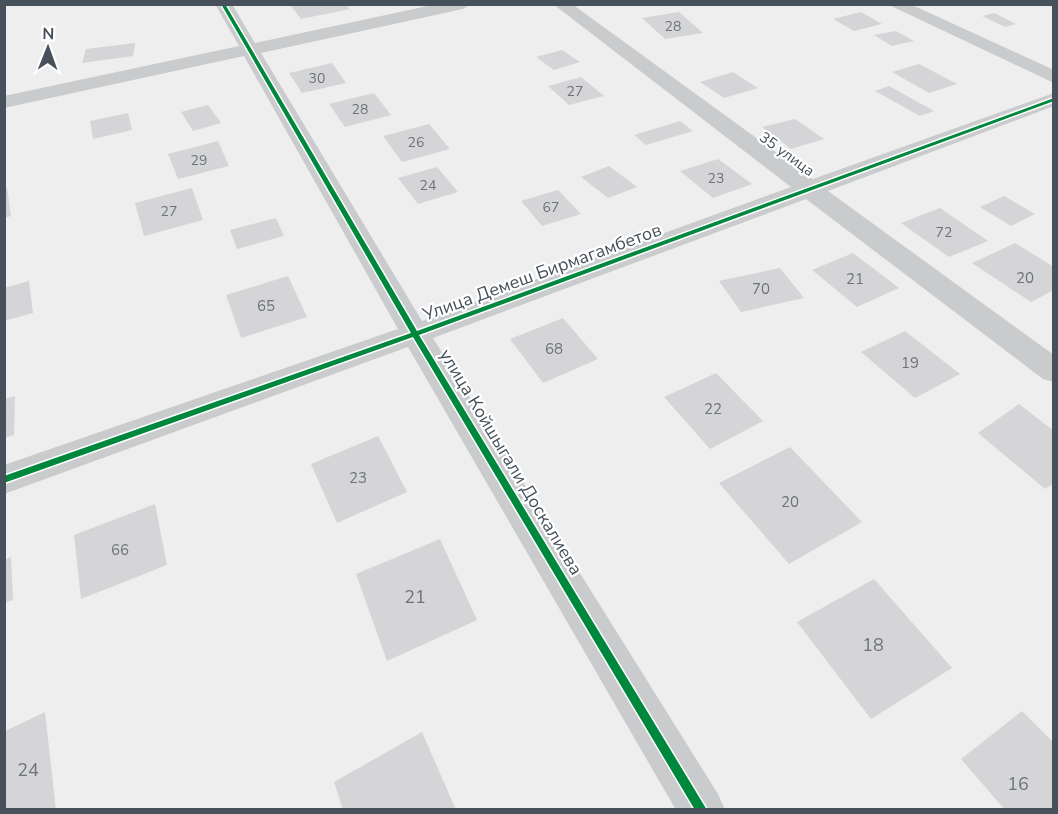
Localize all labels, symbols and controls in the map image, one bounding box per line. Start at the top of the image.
house number: 28 [665,17,681,36]
north arrow [18,18,78,78]
text: N [42,23,54,45]
house number: 30 [309,69,325,88]
house number: 27 [567,82,583,101]
house number: 28 [352,100,368,119]
street label: 35 улица [755,127,819,181]
house number: 26 [408,133,424,152]
house number: 29 [191,151,207,170]
house number: 23 [708,169,724,188]
house number: 24 [420,176,436,195]
house number: 67 [543,198,559,217]
house number: 27 [161,202,177,221]
street label: Улица Демеш Бирмагамбетов [418,218,665,327]
house number: 72 [936,223,952,242]
house number: 20 [1016,268,1034,288]
house number: 21 [846,269,864,289]
house number: 70 [752,279,770,299]
house number: 65 [257,296,275,316]
house number: 68 [545,339,563,359]
street label: улица Койшыгали Доскалиева [434,345,588,579]
house number: 19 [901,353,919,373]
house number: 22 [704,399,722,419]
house number: 23 [349,468,367,488]
house number: 20 [781,492,799,512]
house number: 66 [111,540,129,560]
house number: 21 [404,585,426,609]
house number: 18 [862,633,884,657]
house number: 24 [17,758,39,782]
house number: 16 [1007,772,1029,796]

